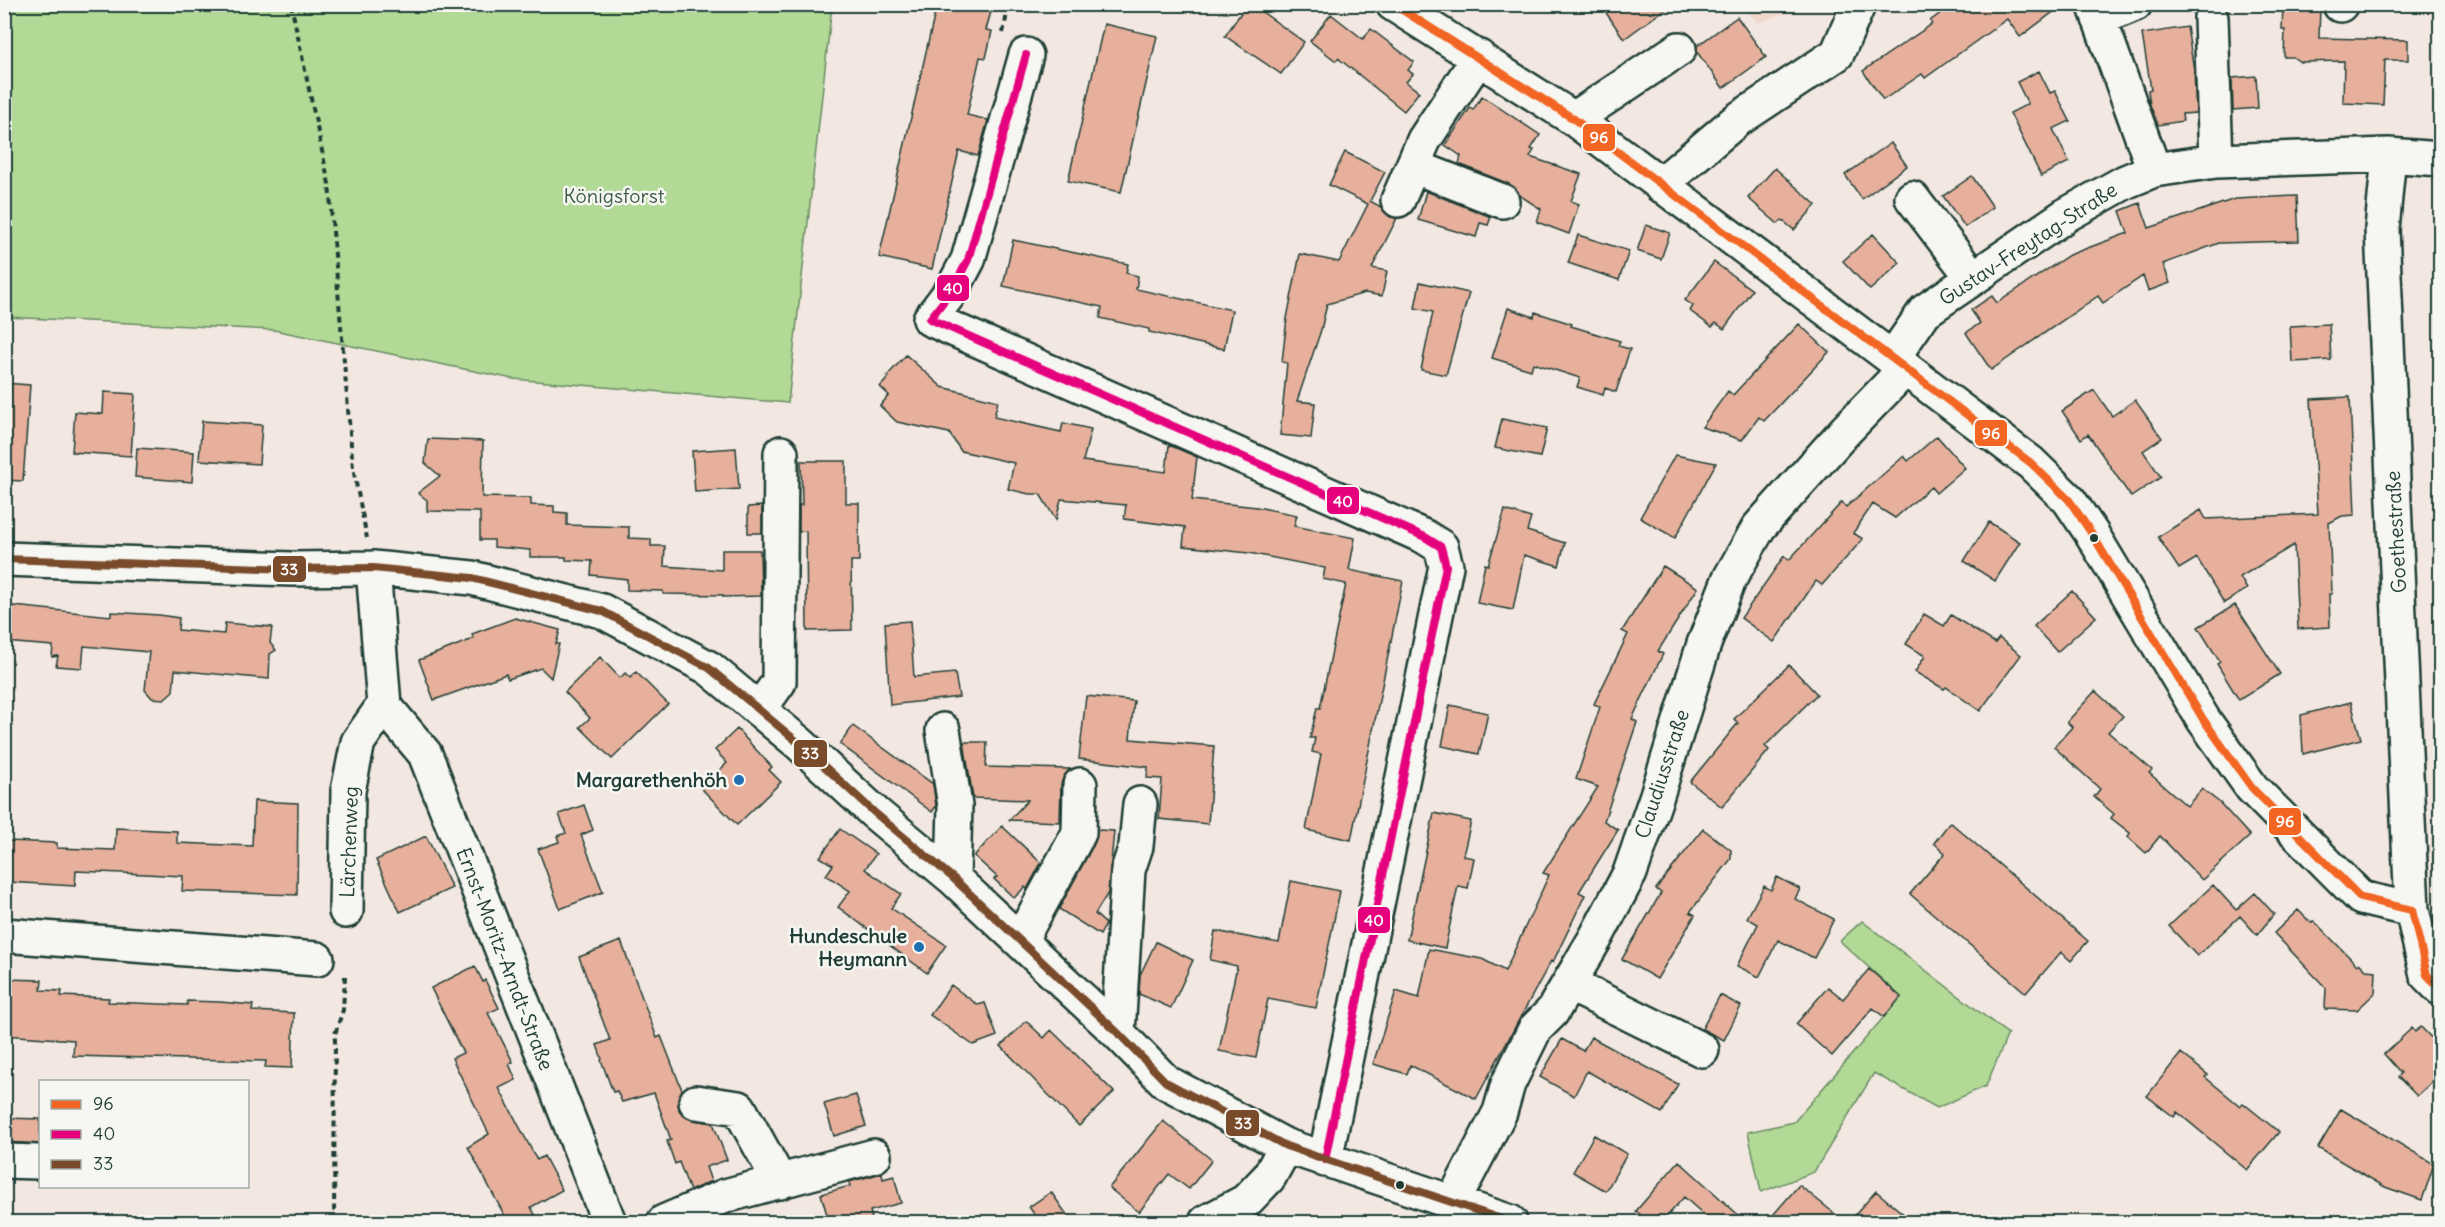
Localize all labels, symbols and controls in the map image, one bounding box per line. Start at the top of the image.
line badge: 96 [1582,123,1616,152]
text: 96 [1590,127,1608,147]
street label: Gustav-Freytag-Straße [1934,177,2121,310]
park label: Königsforst [563,183,665,208]
line badge: 40 [936,274,970,302]
text: 40 [943,278,963,298]
line badge: 96 [1974,419,2008,447]
text: 96 [1982,423,2000,443]
street label: Goethestraße [2380,470,2411,594]
line badge: 40 [1326,486,1360,515]
text: 40 [1333,491,1353,511]
unlabelled marker [2088,532,2100,544]
line badge: 33 [272,555,307,583]
text: 33 [280,559,298,579]
street label: Claudiusstraße [1629,706,1694,842]
line badge: 33 [793,739,828,768]
text: 33 [801,743,819,763]
place label: Margarethenhöh [576,767,727,792]
marker: Margarethenhöh [732,773,746,787]
street label: Lärchenweg [334,786,363,898]
line badge: 96 [2268,807,2302,836]
text: 96 [2276,811,2294,831]
street label: Ernst-Moritz-Arndt-Straße [451,844,560,1074]
line badge: 40 [1357,906,1391,934]
text: 40 [1364,910,1384,930]
place label: Hundeschule Heymann [789,923,907,971]
marker: Hundeschule Heymann [912,940,926,954]
legend [39,1080,249,1188]
text: 96 [93,1092,114,1115]
line badge: 33 [1225,1109,1260,1137]
text: 33 [1234,1113,1252,1133]
text: 40 [93,1122,115,1145]
text: 33 [93,1152,113,1175]
unlabelled marker [1394,1179,1406,1191]

